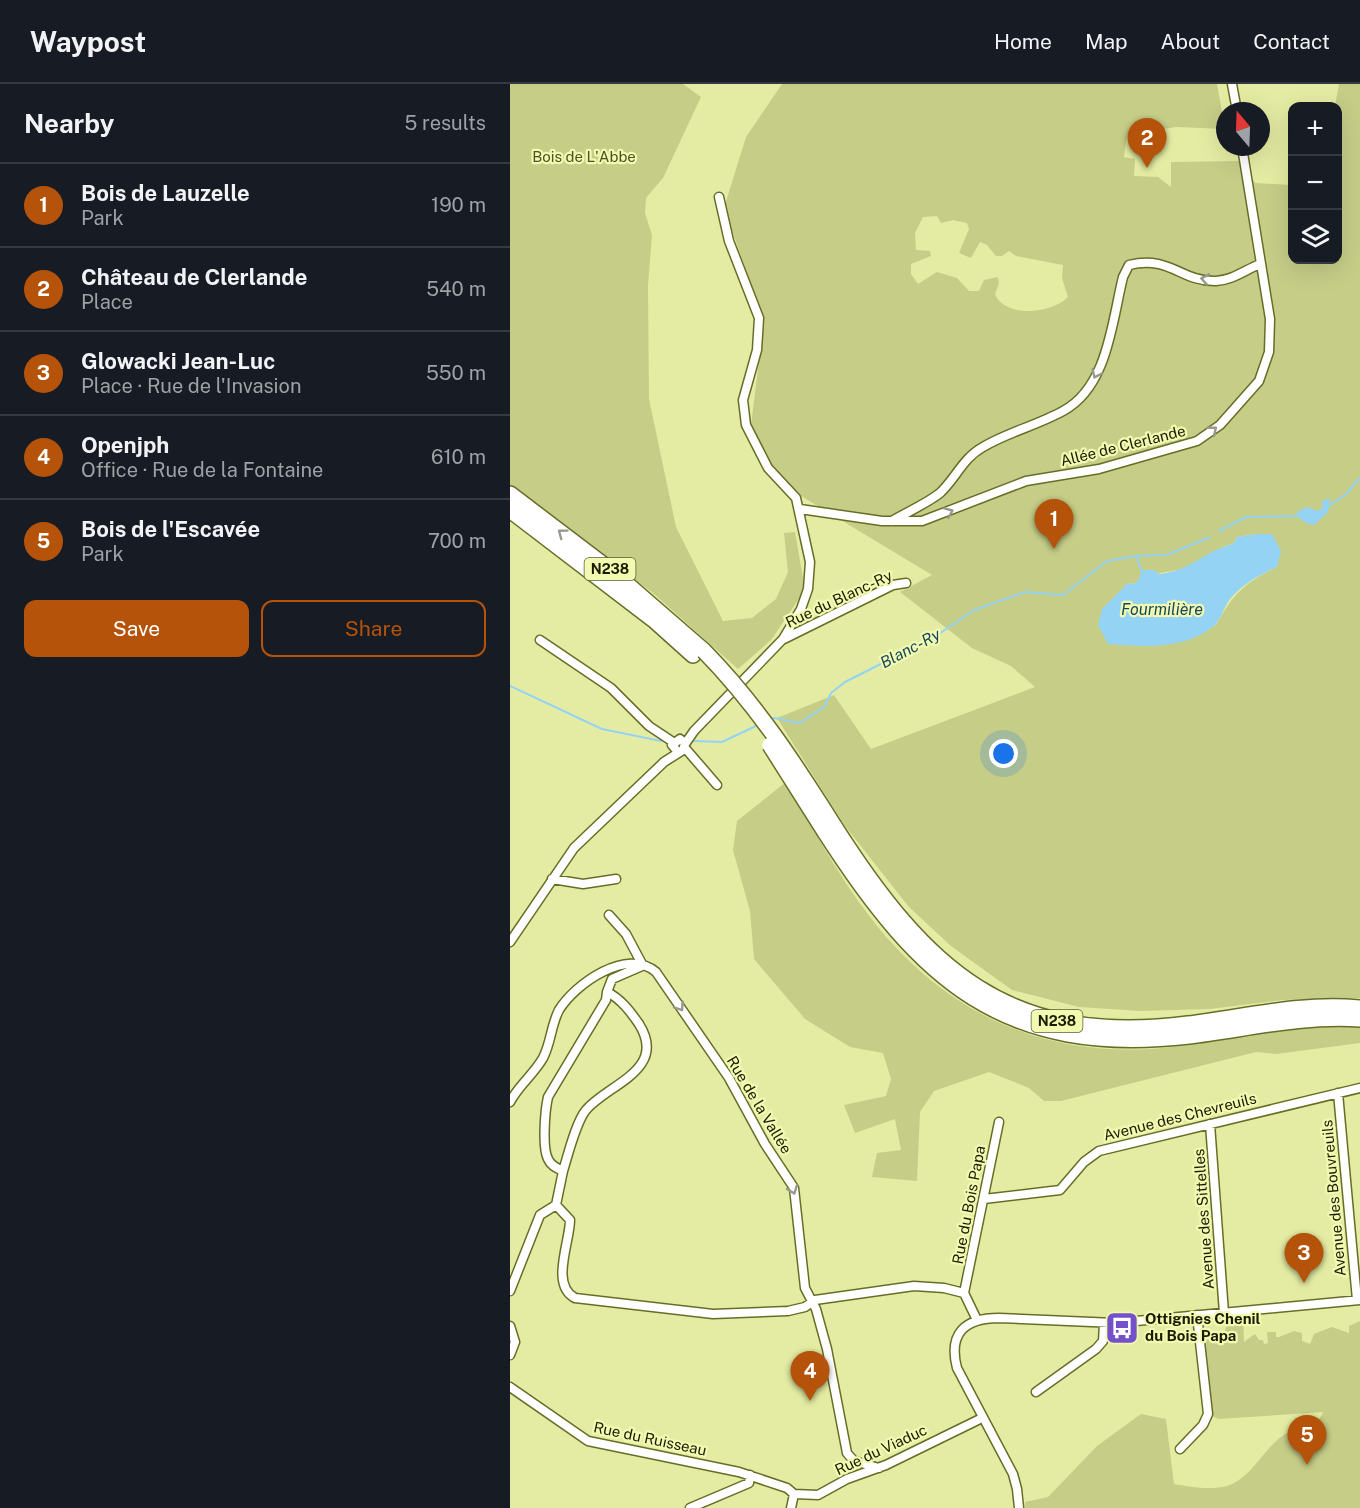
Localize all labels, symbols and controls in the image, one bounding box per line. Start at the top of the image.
text: Waypost [30,25,146,58]
text: Home [994,29,1052,54]
text: Map [1085,29,1128,54]
text: About [1161,29,1220,54]
text: Contact [1253,29,1330,54]
north arrow [1216,102,1270,156]
map controls [1288,102,1342,264]
button: + [1288,102,1342,156]
text: Nearby [24,108,114,139]
text: 5 results [404,111,486,135]
pin: 2 [1128,118,1166,168]
park label: Bois de L'Abbe [532,148,636,165]
button: − [1288,156,1342,210]
text: Bois de Lauzelle [81,180,250,206]
text: 1 [39,193,48,217]
text: 190 m [431,193,486,217]
text: Park [81,206,124,230]
button: layers [1288,210,1342,264]
text: Château de Clerlande [81,264,307,290]
one-way arrow [1201,273,1211,286]
text: 2 [37,277,50,301]
text: 540 m [426,277,486,301]
text: Place [81,290,133,314]
text: Glowacki Jean-Luc [81,348,275,374]
text: 3 [37,361,50,385]
text: 550 m [426,361,486,385]
one-way arrow [1091,368,1103,379]
text: Place · Rue de l'Invasion [81,374,301,398]
street label: Allée de Clerlande [1059,422,1187,469]
one-way arrow [1206,427,1217,438]
text: Openjph [81,432,169,458]
text: 4 [37,445,50,469]
text: 610 m [431,445,486,469]
text: Office · Rue de la Fontaine [81,458,323,482]
pin: 1 [1034,500,1074,549]
one-way arrow [943,507,954,519]
text: Bois de l'Escavée [81,516,260,542]
text: 5 [37,529,50,553]
text: 700 m [428,529,486,553]
one-way arrow [558,530,569,541]
text: Park [81,542,124,566]
road number: N238 [584,558,636,580]
street label: Rue du Blanc-Ry [783,566,895,631]
button: Save [24,600,249,657]
button: Share [261,600,486,657]
water label: Fourmilière [1121,600,1203,619]
water label: Blanc-Ry [877,624,944,672]
your location [989,739,1018,768]
one-way arrow [673,1001,684,1012]
road number: N238 [1032,1010,1082,1032]
street label: Rue de la Vallée [724,1053,795,1157]
street label: Avenue des Chevreuils [1102,1089,1258,1144]
street label: Avenue des Bouvreuils [1318,1119,1349,1277]
street label: Rue du Bois Papa [949,1144,988,1266]
street label: Avenue des Sittelles [1190,1148,1217,1290]
one-way arrow [786,1185,799,1195]
pin: 3 [1284,1234,1324,1283]
bus stop icon: Ottignies Chenil du Bois Papa [1104,1310,1140,1346]
place label: Ottignies Chenil du Bois Papa [1145,1310,1261,1344]
pin: 4 [790,1352,830,1401]
pin: 5 [1288,1416,1326,1465]
street label: Rue du Ruisseau [592,1418,708,1459]
street label: Rue du Viaduc [832,1421,929,1478]

